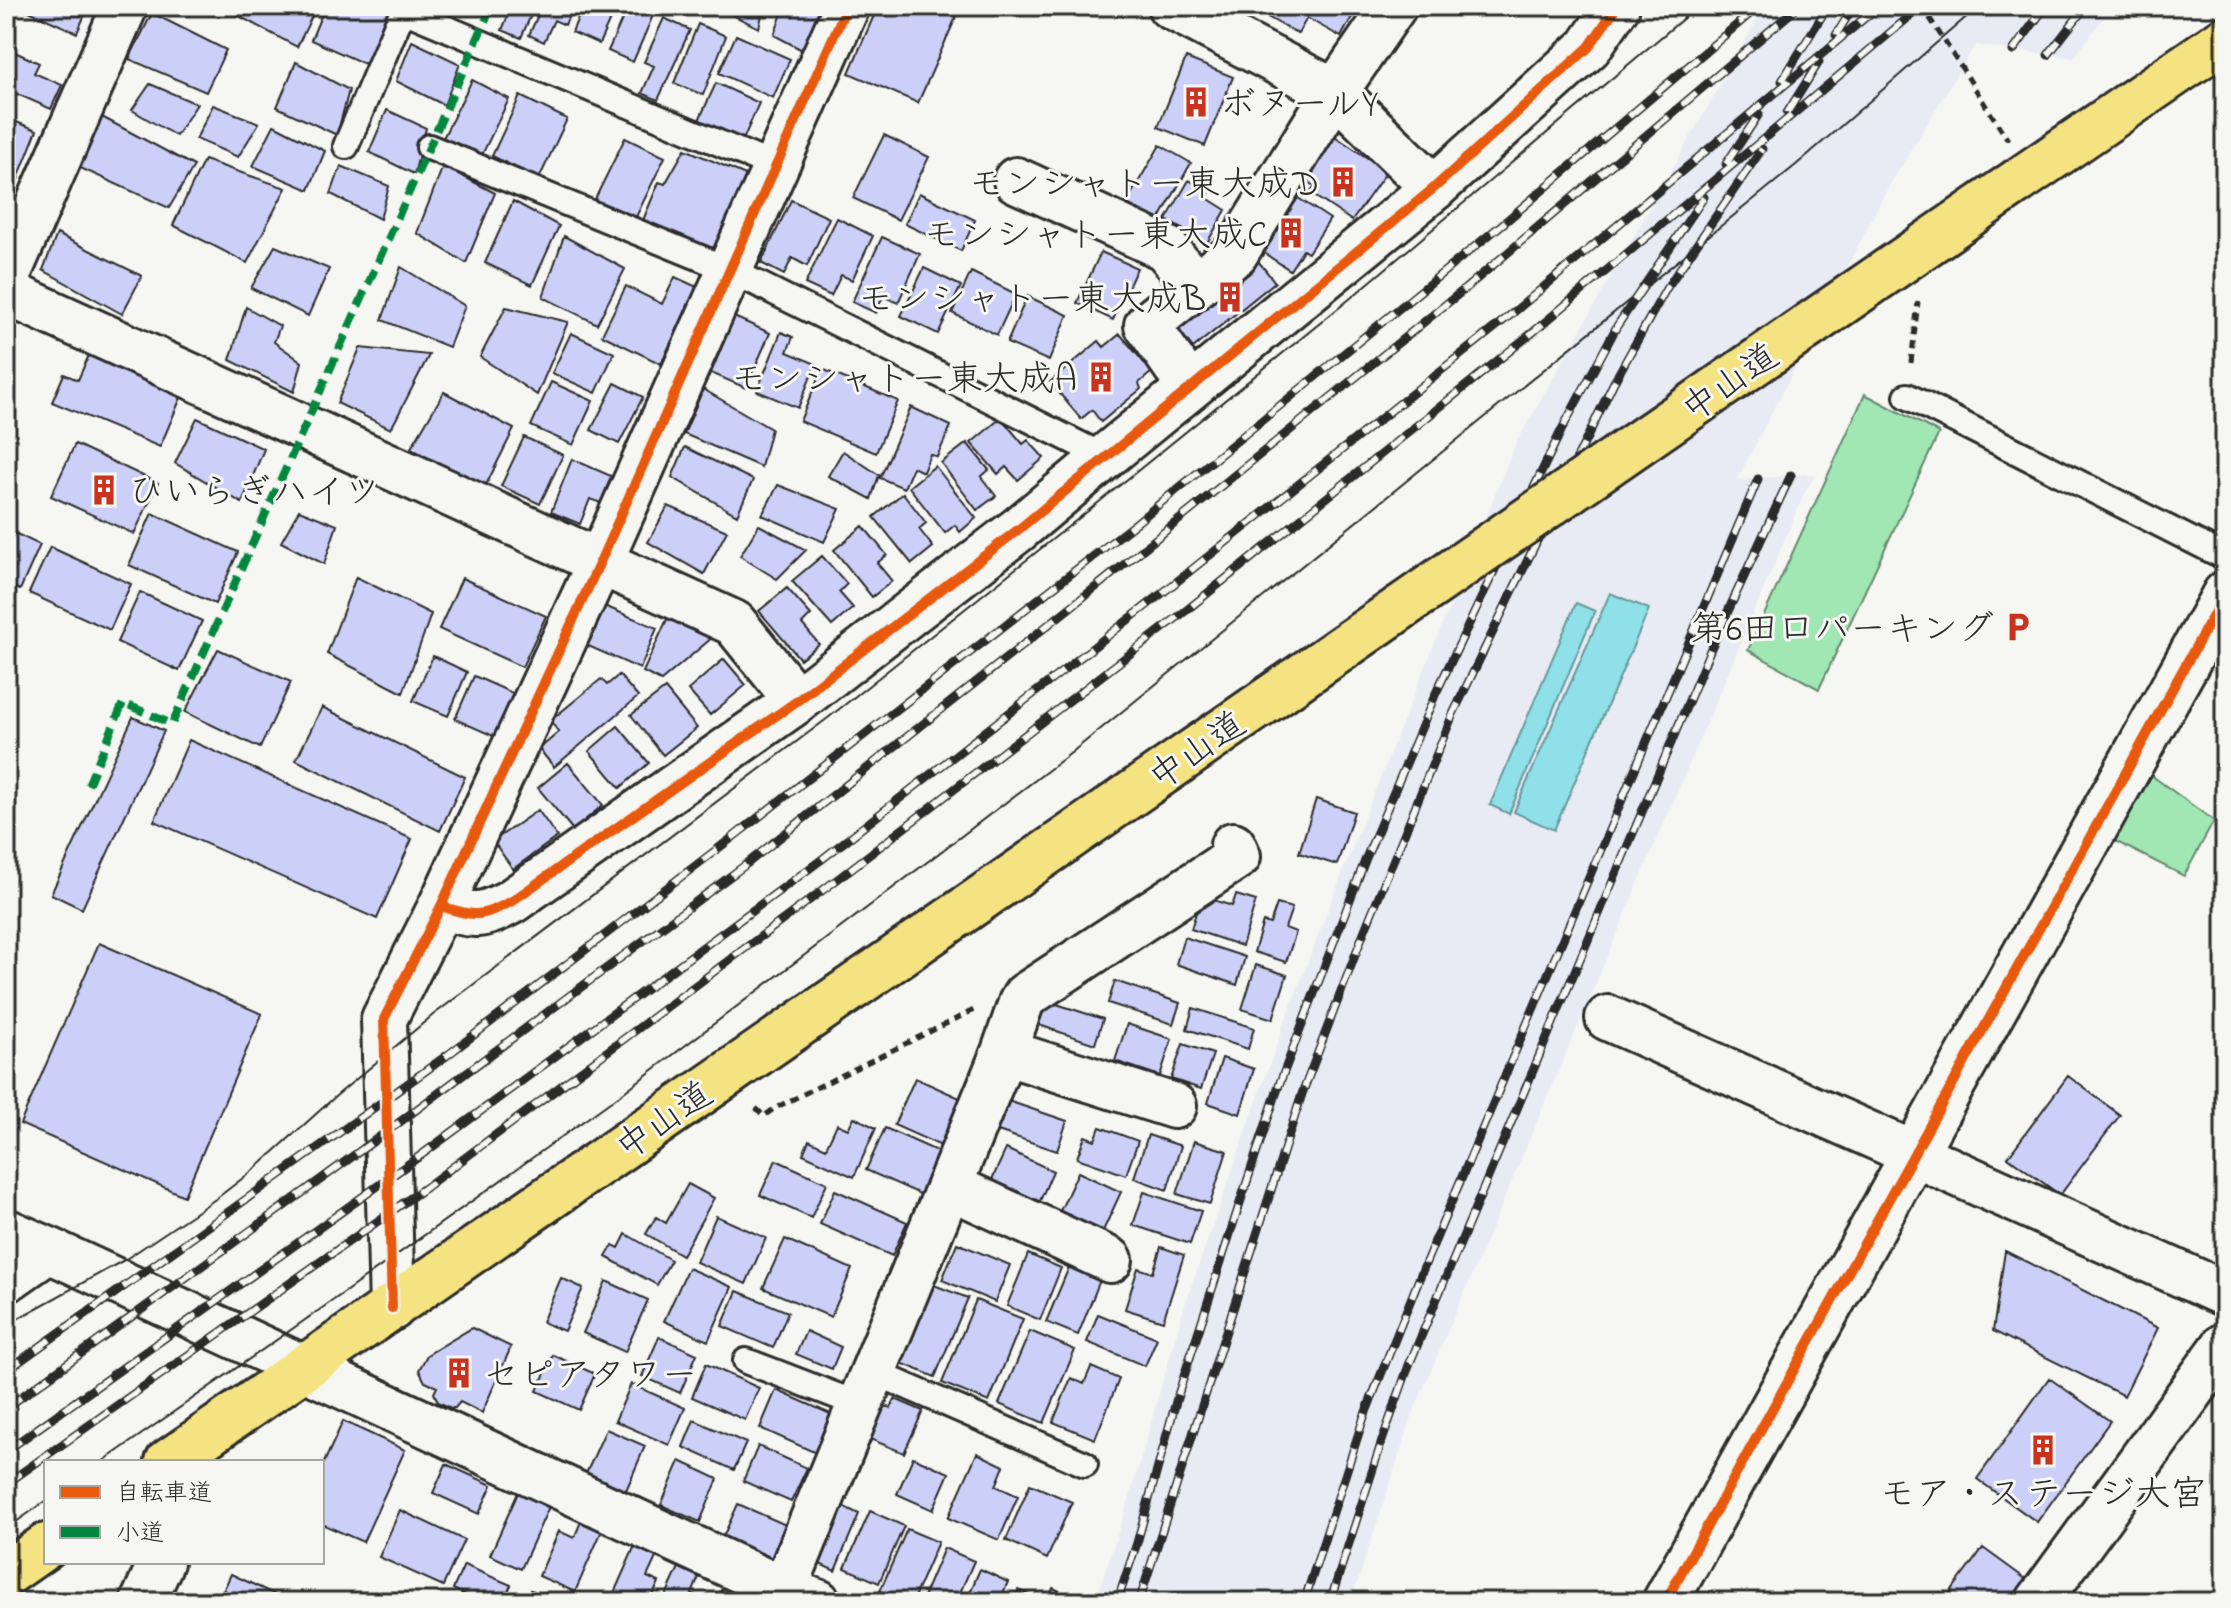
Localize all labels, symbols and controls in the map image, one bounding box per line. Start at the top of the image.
place label: ボヌールY [1220,80,1379,133]
building icon: ボヌールY [1179,85,1213,119]
place label: モンシャトー東大成D [969,160,1319,213]
building icon: モンシャトー東大成D [1326,165,1360,199]
place label: モンシャトー東大成C [923,211,1267,264]
building icon: モンシャトー東大成C [1274,216,1308,250]
place label: モンシャトー東大成B [858,275,1206,328]
building icon: モンシャトー東大成B [1213,280,1247,314]
street label: 中山道 [1672,332,1791,437]
place label: モンシャトー東大成A [731,355,1077,408]
building icon: モンシャトー東大成A [1084,360,1118,394]
place label: ひいらぎハイツ [128,468,380,521]
building icon: ひいらぎハイツ [87,473,121,507]
place label: 第6田口パーキング [1690,605,1994,658]
parking icon: 第6田口パーキング [2001,610,2035,644]
street label: 中山道 [1139,700,1258,805]
street label: 中山道 [606,1070,725,1175]
place label: セピアタワー [483,1351,698,1404]
building icon: セピアタワー [442,1356,476,1390]
building icon: モア・ステージ大宮 [2026,1433,2060,1467]
legend [44,1460,324,1564]
place label: モア・ステージ大宮 [1880,1470,2206,1523]
text: 自転車道 [116,1477,212,1512]
text: 小道 [116,1517,164,1552]

